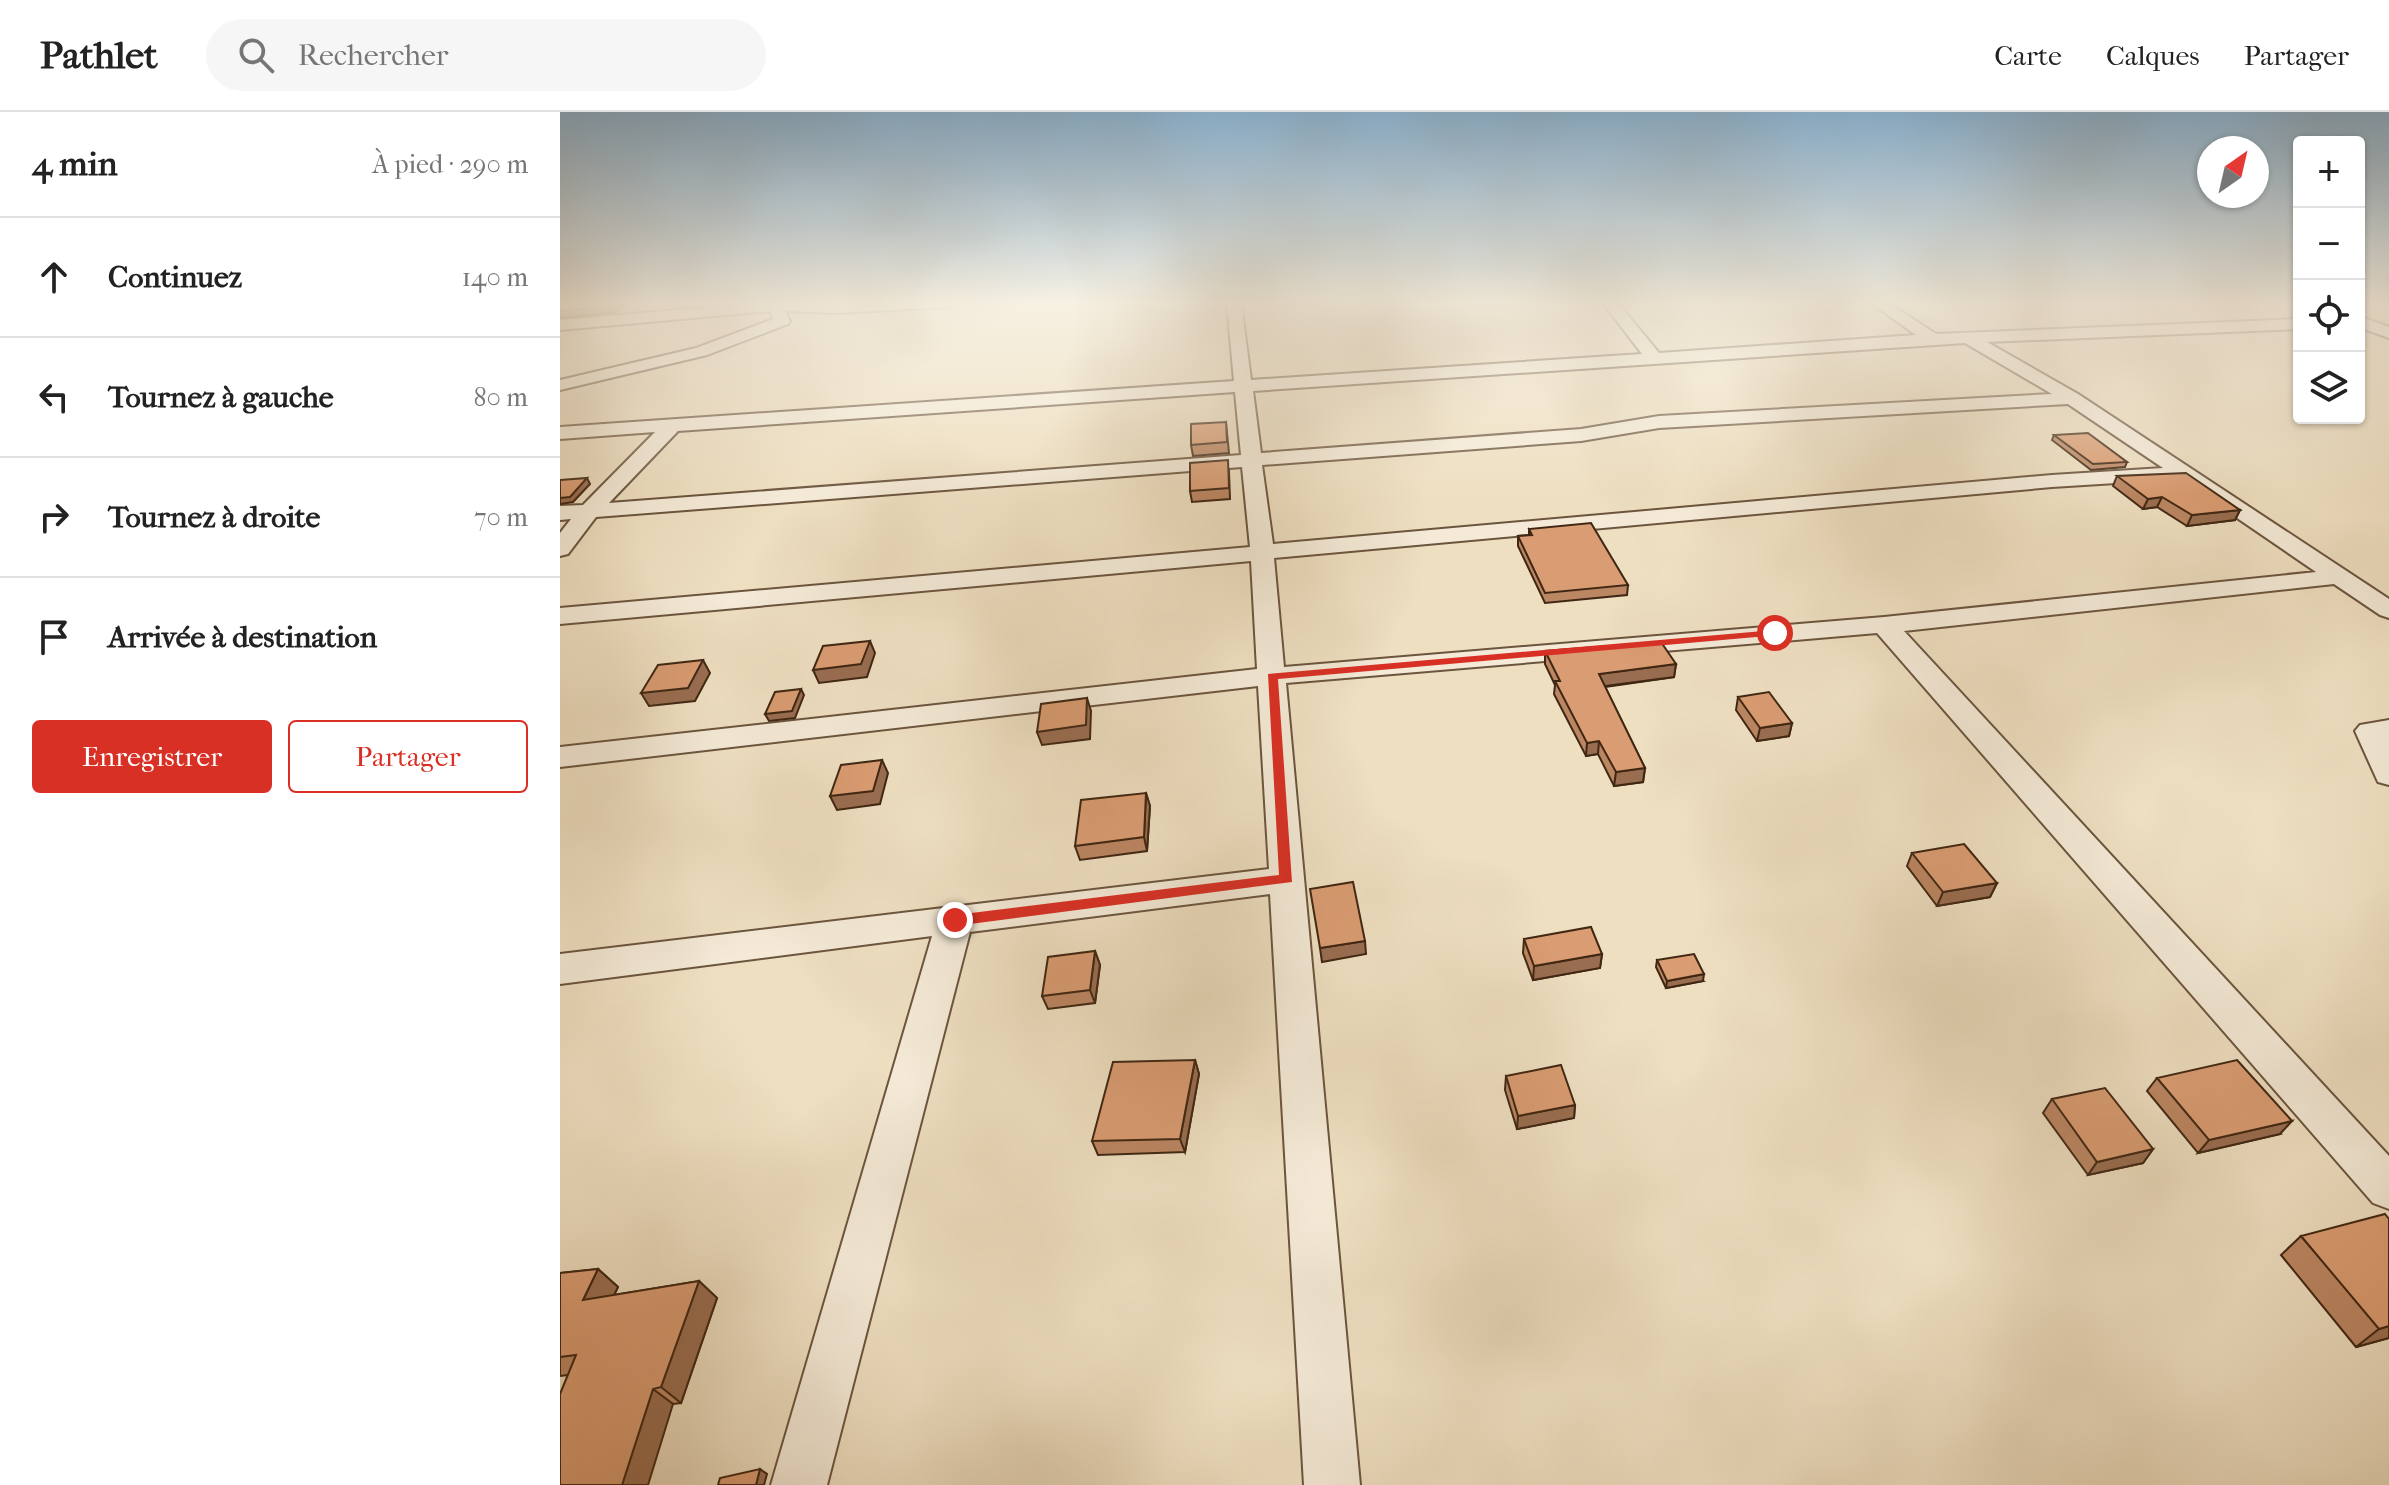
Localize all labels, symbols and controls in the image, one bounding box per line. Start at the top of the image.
search box [206,19,766,91]
text: Pathlet [40,33,158,78]
icon: search [234,33,278,77]
text: Rechercher [298,38,449,73]
text: Carte [1994,39,2062,72]
text: Calques [2106,39,2200,72]
text: Partager [2244,39,2349,72]
north arrow [2197,136,2269,208]
map controls [2293,136,2365,424]
button: + [2293,136,2365,208]
text: 4 min [32,144,117,184]
text: À pied · 290 m [372,149,528,180]
button: − [2293,208,2365,280]
icon: ahead [32,255,76,299]
text: Continuez [108,260,242,295]
text: 140 m [462,262,528,293]
button: locate [2293,280,2365,352]
button: layers [2293,352,2365,424]
icon: left [32,375,76,419]
text: Tournez à gauche [108,380,334,415]
text: 80 m [473,382,528,413]
icon: right [32,495,76,539]
text: Tournez à droite [108,500,320,535]
text: 70 m [474,502,528,533]
icon: arrive [32,615,76,659]
route start [1757,615,1793,651]
text: Arrivée à destination [108,620,377,655]
button: Enregistrer [32,720,272,793]
button: Partager [288,720,528,793]
route end [937,902,973,938]

